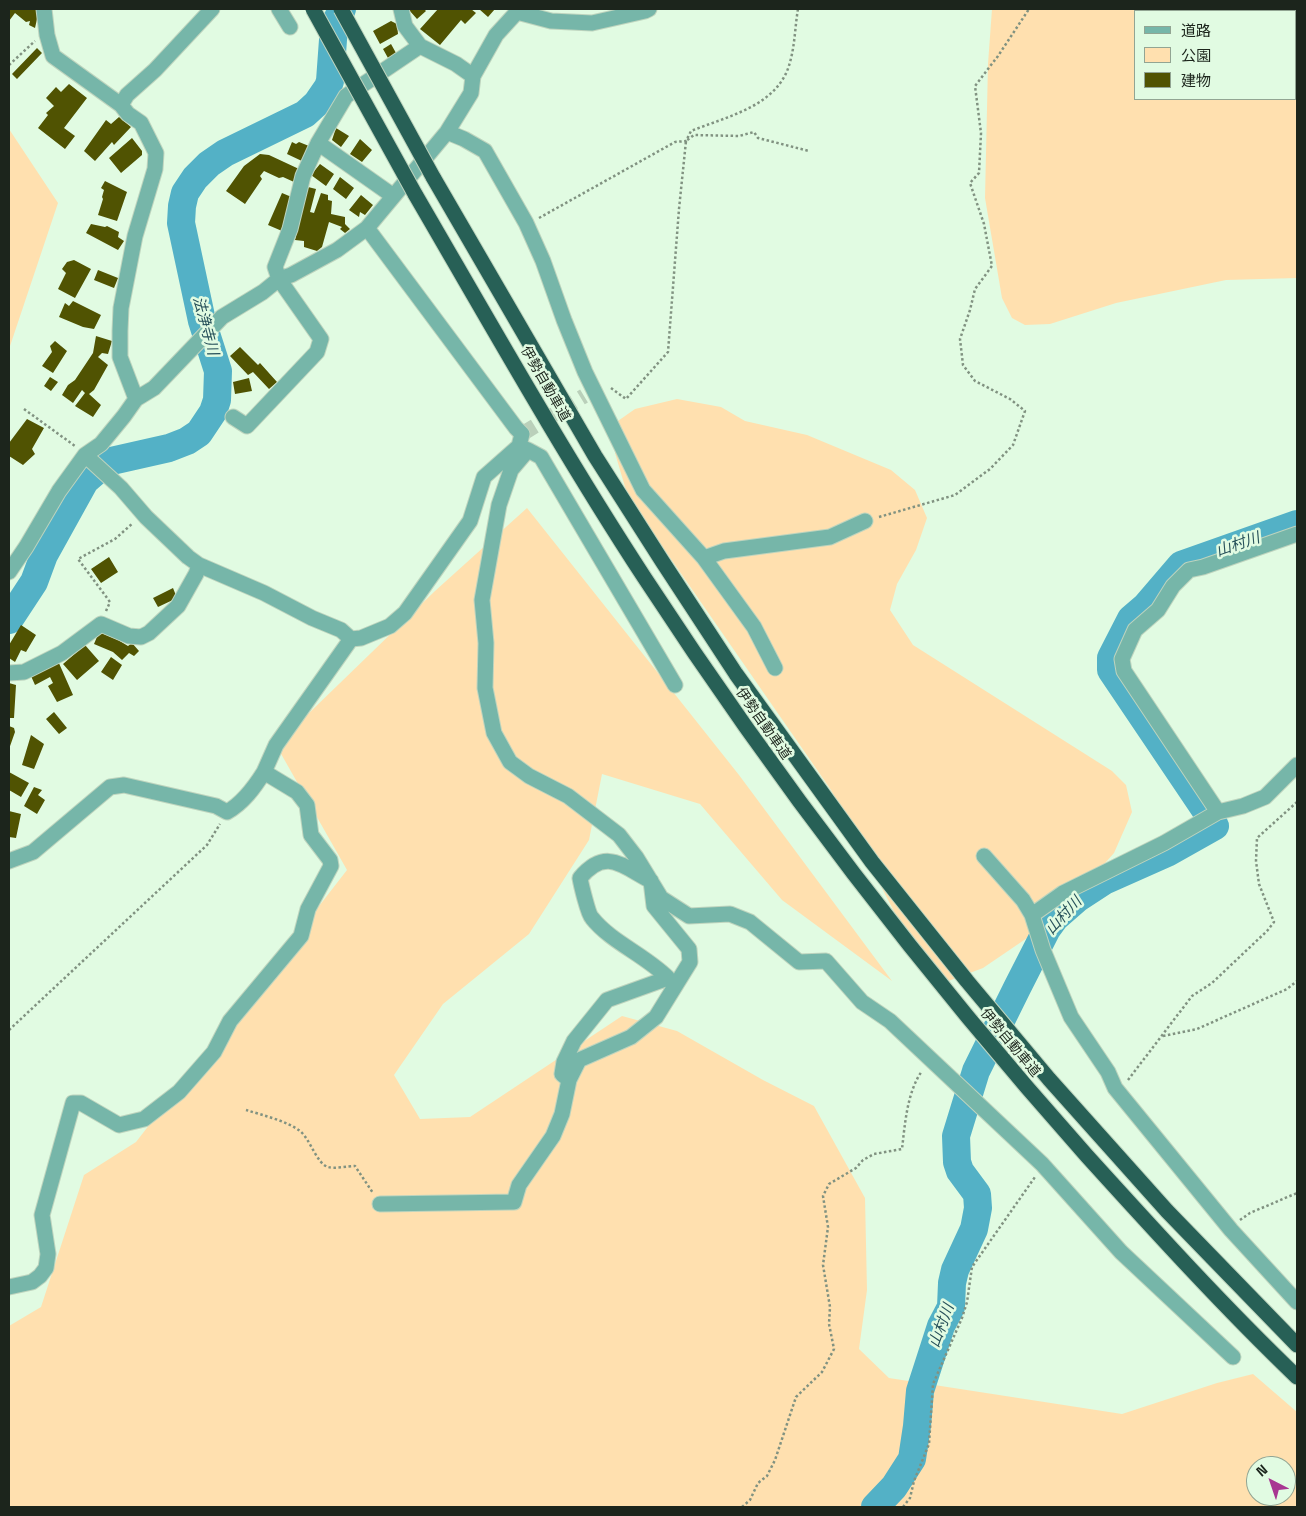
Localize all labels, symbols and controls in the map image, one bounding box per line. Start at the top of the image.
legend [1134,10,1296,100]
text: 道路 [1181,21,1211,40]
text: 公園 [1181,46,1211,65]
text: 建物 [1181,71,1211,90]
water label: 法浄寺川 [189,295,221,357]
street label: 伊勢自動車道 [517,343,573,425]
water label: 山村川 [1214,529,1262,561]
street label: 伊勢自動車道 [732,685,794,763]
water label: 山村川 [1042,893,1086,939]
street label: 伊勢自動車道 [977,1005,1043,1081]
water label: 山村川 [926,1302,958,1350]
north arrow [1246,1456,1296,1506]
text: N [1252,1461,1271,1480]

